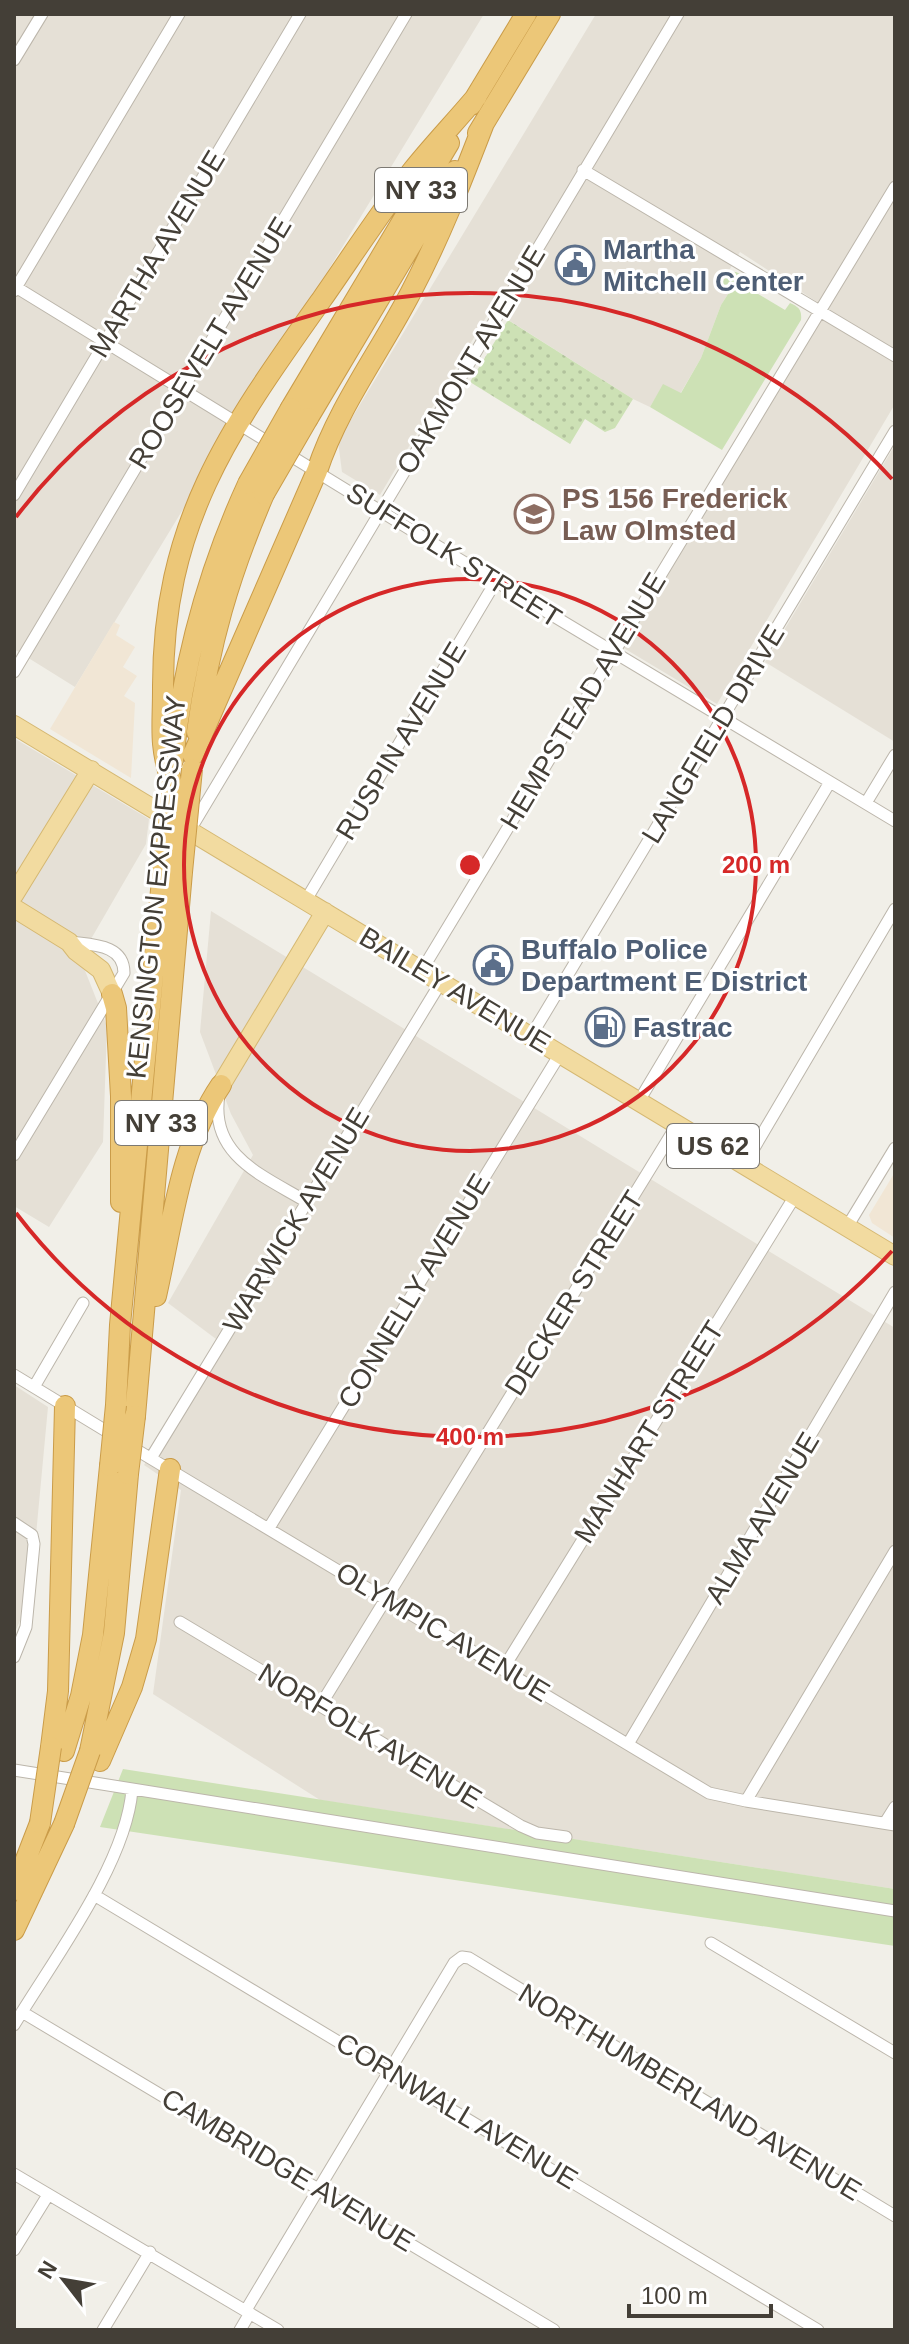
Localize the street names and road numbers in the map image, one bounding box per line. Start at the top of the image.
street label: MARTHA AVENUE [83,145,231,363]
road number: NY 33 [375,168,467,212]
street label: ROOSEVELT AVENUE [123,212,297,474]
street label: OAKMONT AVENUE [391,240,551,480]
street label: SUFFOLK STREET [341,476,567,634]
street label: HEMPSTEAD AVENUE [494,567,672,835]
street label: LANGFIELD DRIVE [636,619,790,849]
street label: RUSPIN AVENUE [330,637,472,845]
street label: KENSINGTON EXPRESSWAY [120,693,192,1080]
street label: BAILEY AVENUE [354,921,556,1059]
road number: NY 33 [115,1101,207,1145]
street label: WARWICK AVENUE [217,1102,375,1338]
road number: US 62 [667,1124,759,1168]
street label: CONNELLY AVENUE [332,1168,496,1414]
street label: DECKER STREET [499,1185,649,1401]
street label: MANHART STREET [568,1315,730,1549]
street label: ALMA AVENUE [699,1427,825,1609]
street label: OLYMPIC AVENUE [331,1556,555,1708]
street label: NORFOLK AVENUE [253,1657,487,1815]
street label: NORTHUMBERLAND AVENUE [513,1977,867,2207]
street label: CORNWALL AVENUE [331,2027,583,2195]
street label: CAMBRIDGE AVENUE [156,2082,420,2258]

